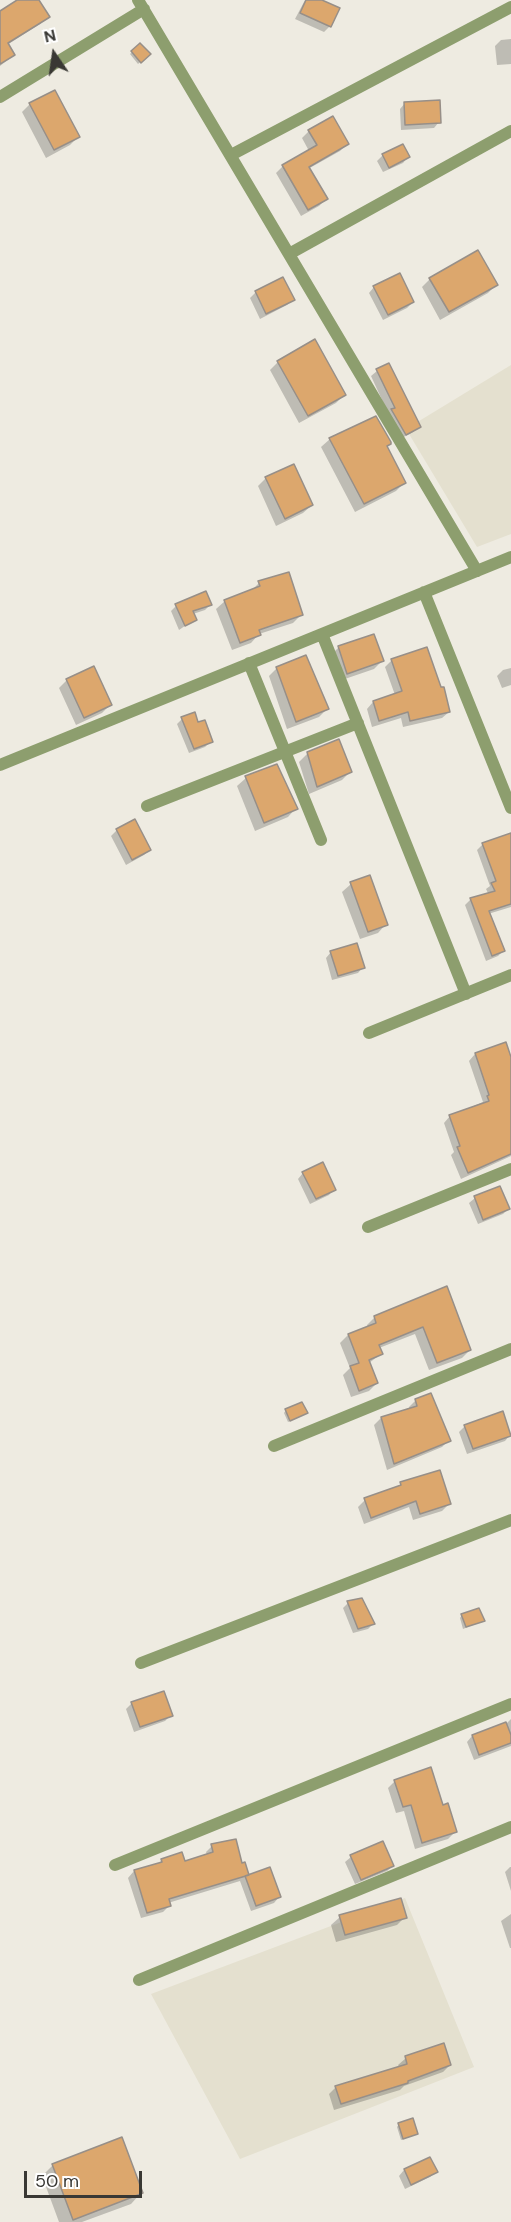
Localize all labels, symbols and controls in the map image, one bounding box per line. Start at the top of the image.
north arrow [24,24,84,84]
text: N [42,24,58,48]
scale bar [27,2159,146,2197]
text: 50 m [35,2169,79,2193]

